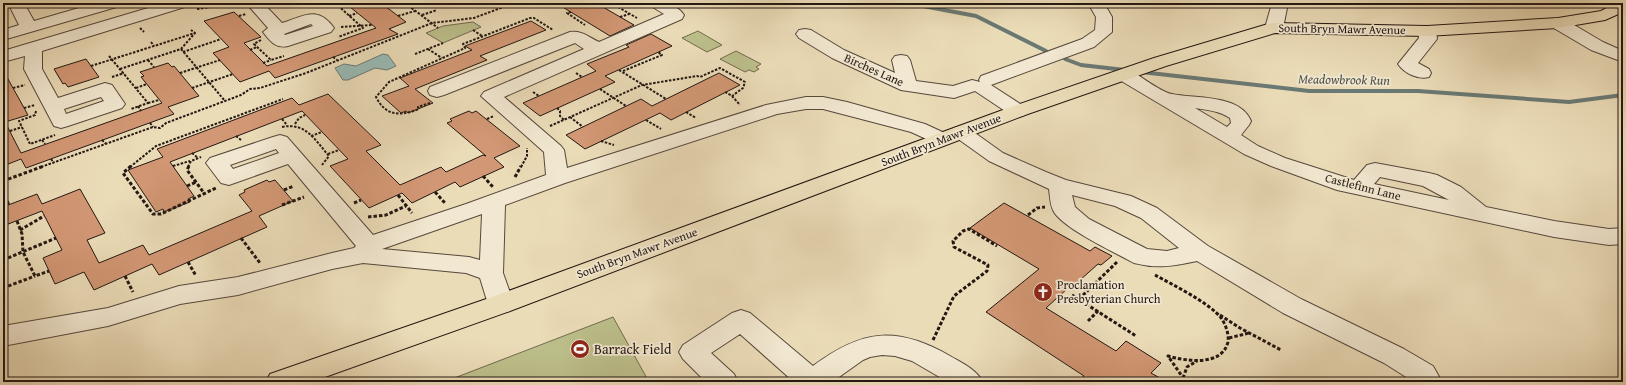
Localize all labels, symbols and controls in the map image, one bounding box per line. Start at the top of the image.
street label: South Bryn Mawr Avenue [1278,19,1406,38]
street label: Birches Lane [842,49,907,90]
water label: Meadowbrook Run [1298,69,1391,90]
street label: South Bryn Mawr Avenue [878,109,1004,170]
street label: Castlefinn Lane [1324,169,1403,204]
street label: South Bryn Mawr Avenue [574,223,700,282]
place label: Proclamation Presbyterian Church [1057,276,1161,307]
church icon: Proclamation Presbyterian Church [1032,281,1054,303]
sports icon: Barrack Field [569,338,591,360]
place label: Barrack Field [594,339,672,359]

